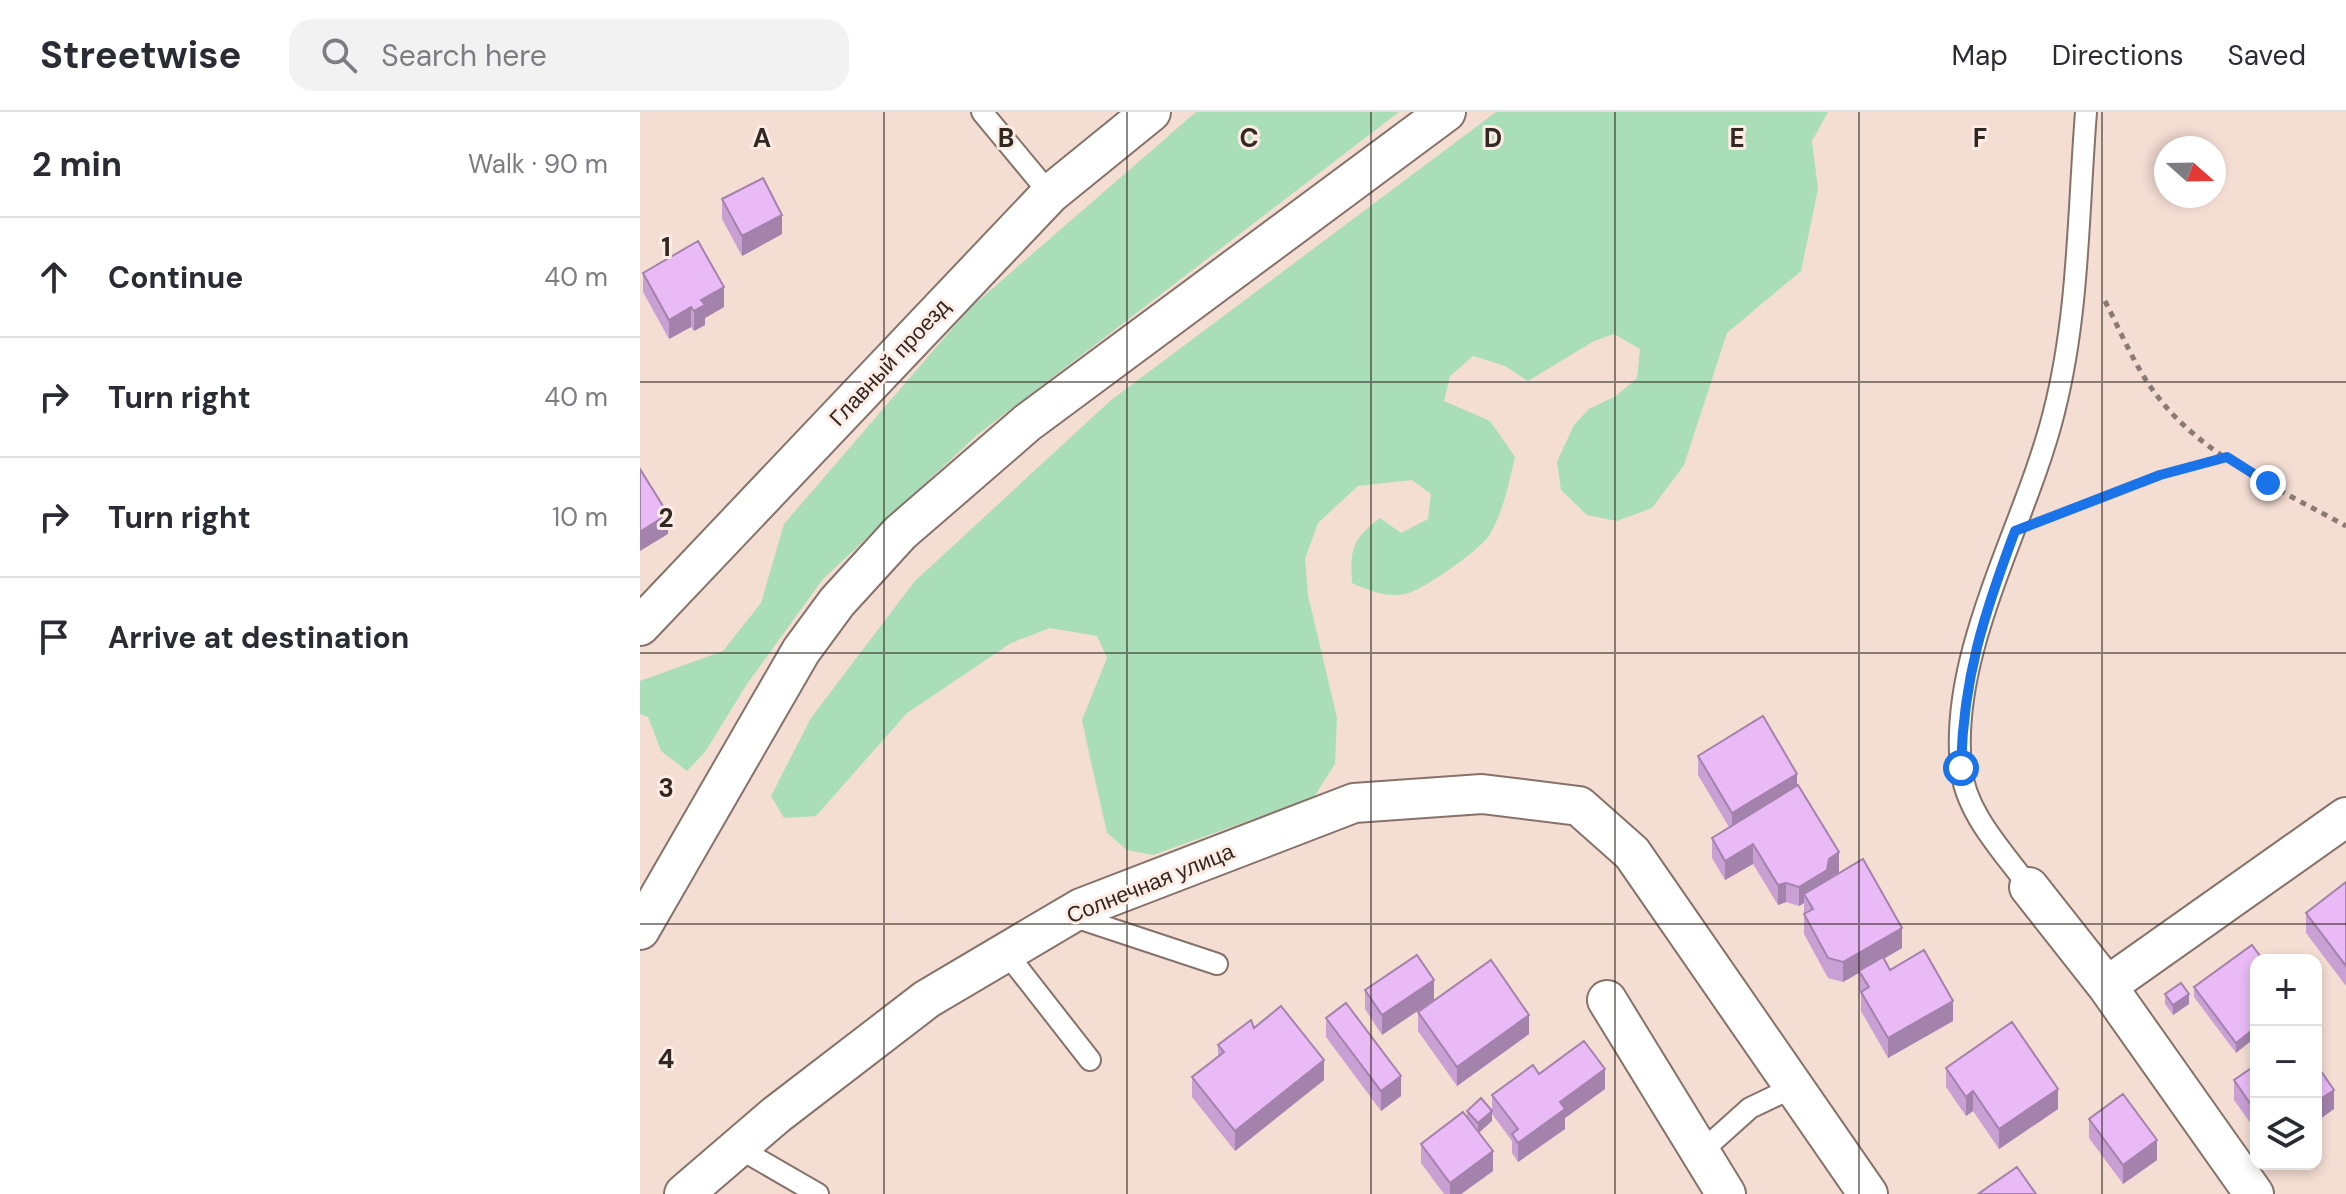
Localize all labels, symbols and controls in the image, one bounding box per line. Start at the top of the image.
search box [289,19,849,91]
text: Streetwise [40,30,241,80]
icon: search [317,33,361,77]
text: Search here [381,36,547,75]
text: Map [1951,37,2008,74]
text: Directions [2052,37,2184,74]
text: Saved [2228,37,2306,74]
text: A [753,121,771,155]
text: B [998,121,1014,155]
text: C [1239,121,1259,155]
text: D [1484,121,1502,155]
text: E [1729,121,1745,155]
text: F [1973,121,1987,155]
north arrow [2154,136,2226,208]
text: 2 min [32,142,122,187]
text: Walk · 90 m [468,147,608,181]
text: 1 [661,230,671,264]
icon: ahead [32,255,76,299]
text: Continue [108,258,243,297]
text: 40 m [544,260,608,294]
street label: Главный проезд [823,292,956,432]
icon: right [32,375,76,419]
text: Turn right [108,378,251,417]
text: 40 m [544,380,608,414]
route end [2250,465,2286,501]
icon: right [32,495,76,539]
text: Turn right [108,498,251,537]
text: 10 m [552,500,608,534]
text: 2 [658,501,674,535]
icon: arrive [32,615,76,659]
text: Arrive at destination [108,618,409,657]
route start [1943,750,1979,786]
text: 3 [658,771,674,805]
street label: Солнечная улица [1062,836,1239,930]
map controls [2250,954,2322,1170]
button: + [2250,954,2322,1026]
button: − [2250,1026,2322,1098]
text: 4 [658,1042,674,1076]
button: layers [2250,1098,2322,1170]

